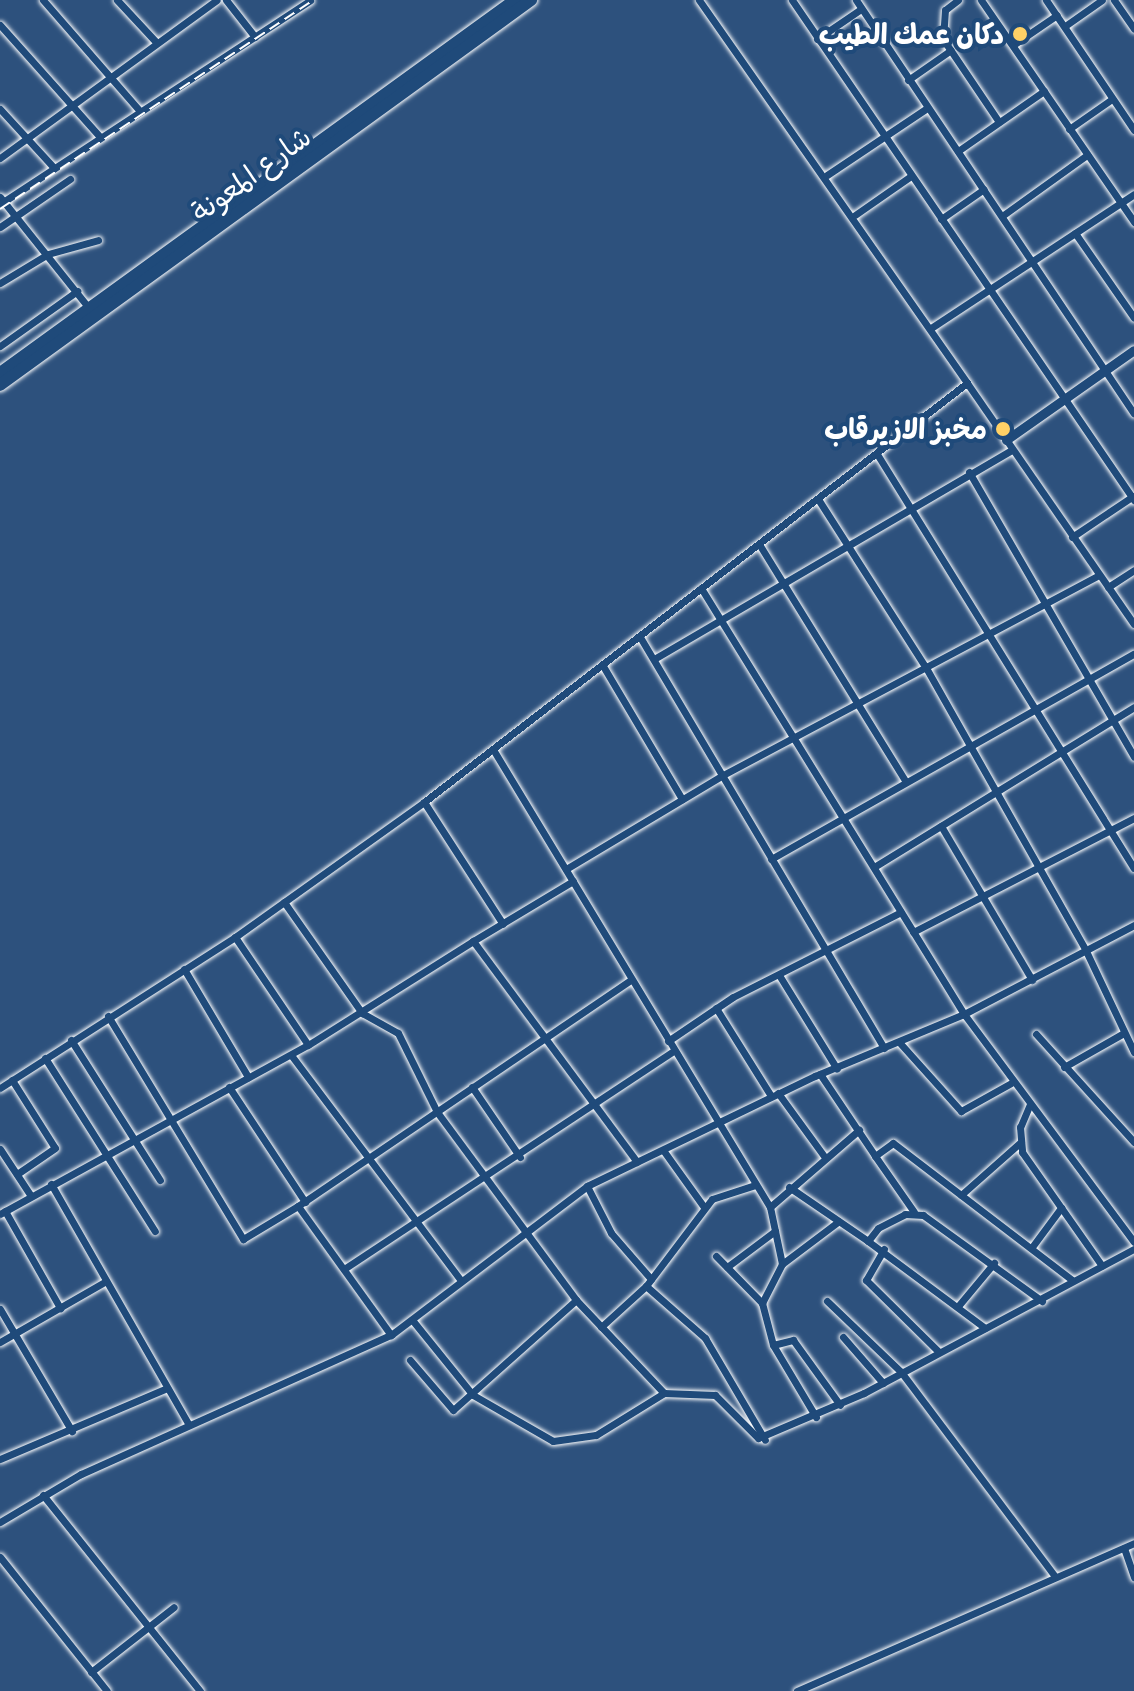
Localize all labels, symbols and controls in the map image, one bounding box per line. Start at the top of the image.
place label: دكان عمك الطيب [819,17,1004,51]
marker: دكان عمك الطيب [1011,25,1029,43]
street label: شارع المعونة [185,119,317,229]
place label: مخبز الازيرقاب [824,412,987,446]
marker: مخبز الازيرقاب [994,420,1012,438]

